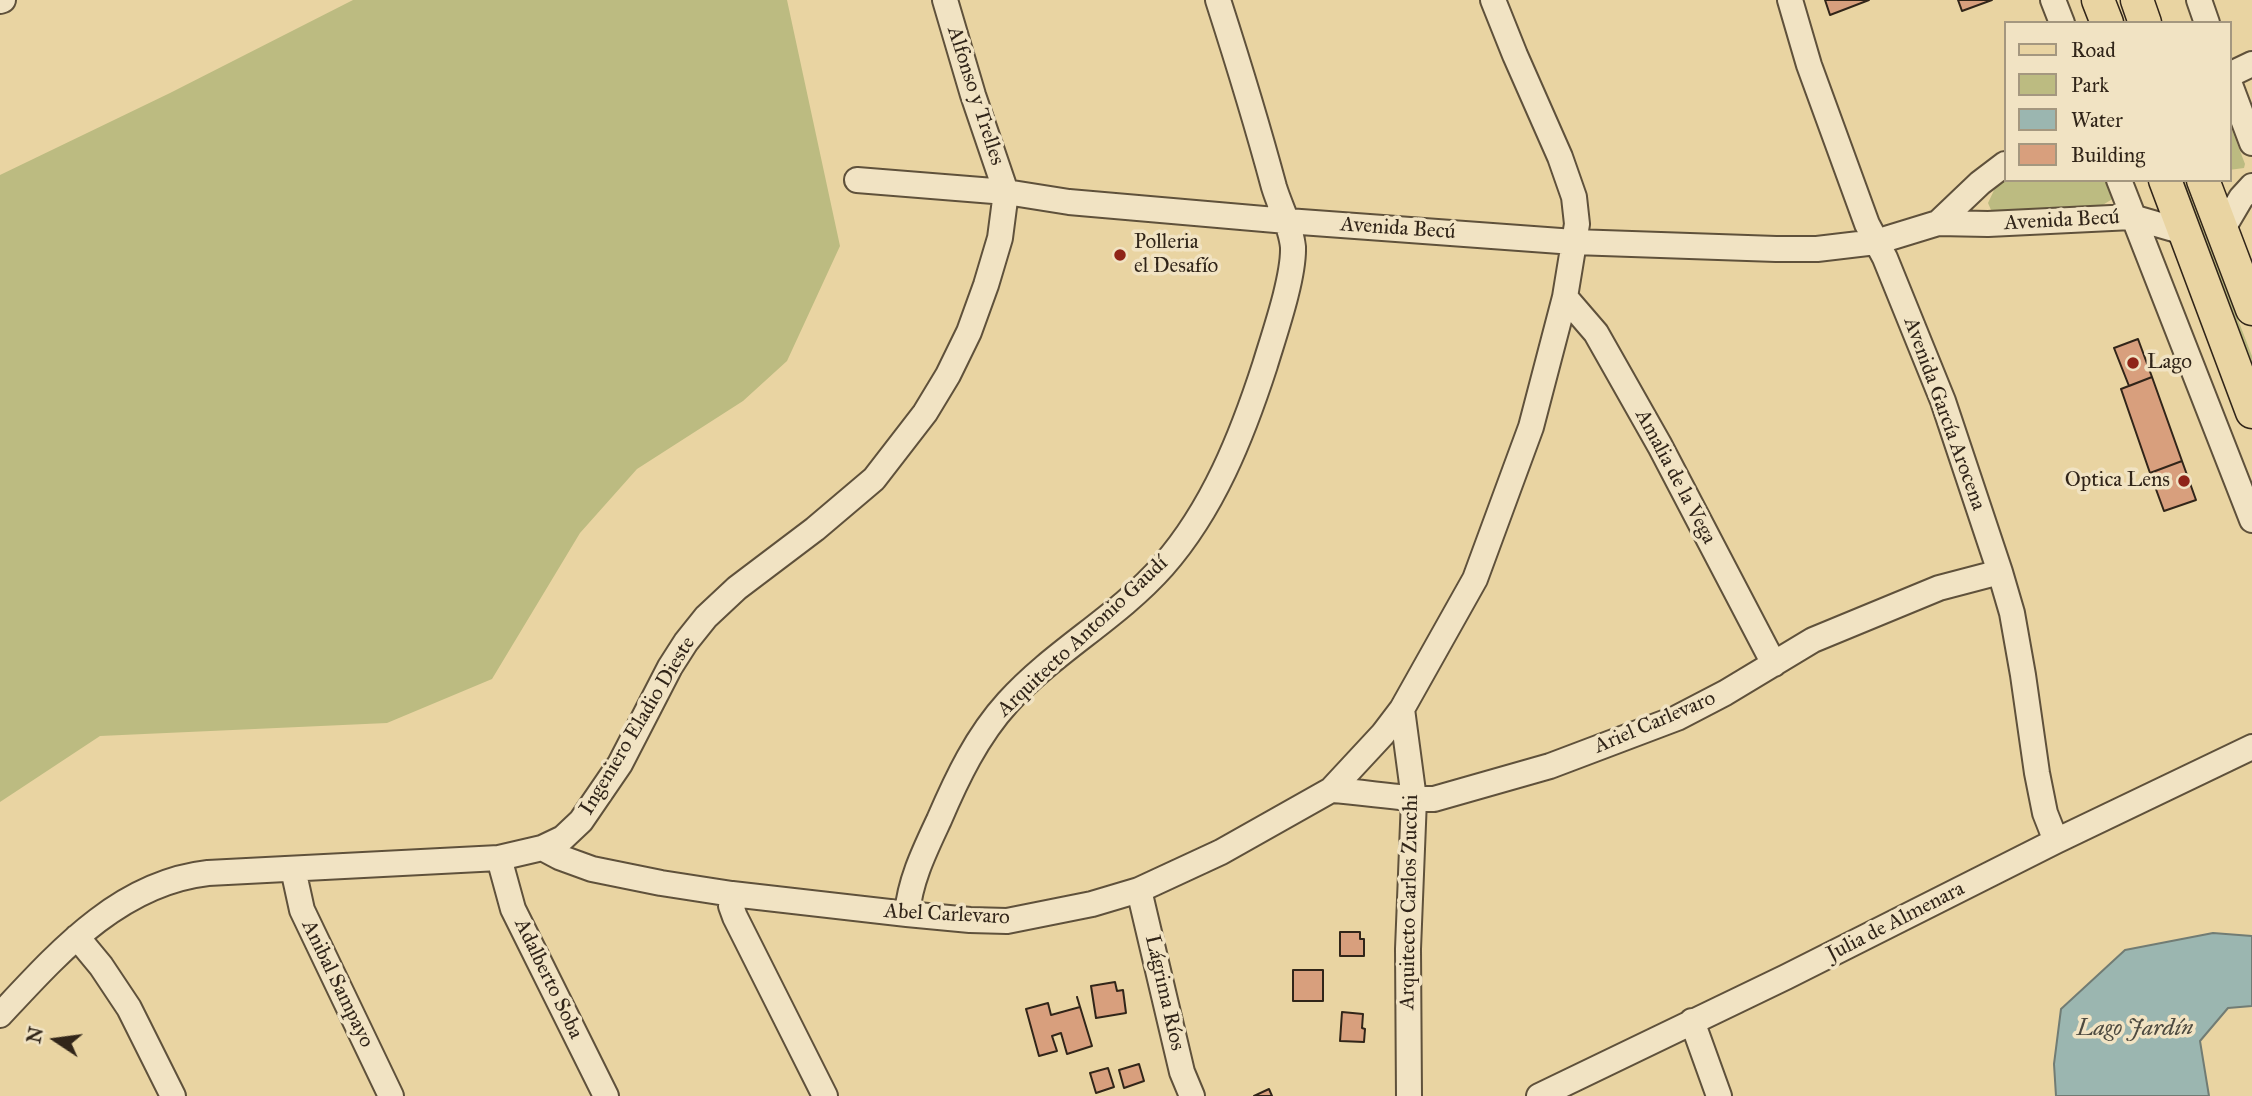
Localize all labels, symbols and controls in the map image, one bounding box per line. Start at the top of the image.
legend [2004,21,2231,182]
street label: Alfonso y Trelles [941,24,1009,168]
text: Road [2071,37,2116,63]
text: Park [2071,72,2109,98]
text: Water [2071,107,2123,133]
text: Building [2071,142,2145,168]
street label: Avenida Becú [2004,205,2120,237]
street label: Avenida Becú [1339,212,1457,246]
place label: Polleria el Desafío [1134,230,1218,280]
marker: Polleria el Desafío [1112,247,1128,263]
street label: Avenida García Arocena [1897,314,1991,514]
place label: Lago [2147,350,2192,376]
marker: Lago [2125,355,2141,371]
street label: Amalia de la Vega [1629,405,1721,549]
place label: Optica Lens [2065,468,2170,494]
marker: Optica Lens [2176,473,2192,489]
street label: Arquitecto Antonio Gaudí [992,551,1174,723]
street label: Ingeniero Eladio Dieste [575,632,701,820]
street label: Ariel Carlevaro [1591,686,1719,760]
street label: Arquitecto Carlos Zucchi [1396,794,1424,1010]
street label: Julia de Almenara [1823,876,1969,968]
street label: Abel Carlevaro [883,899,1011,931]
street label: Adalberto Soba [508,915,588,1043]
street label: Anibal Sampayo [295,916,379,1052]
street label: Lágrima Ríos [1138,933,1190,1053]
north arrow [21,1005,91,1075]
water label: Lago Jardín [2077,1015,2193,1043]
text: N [22,1025,48,1046]

